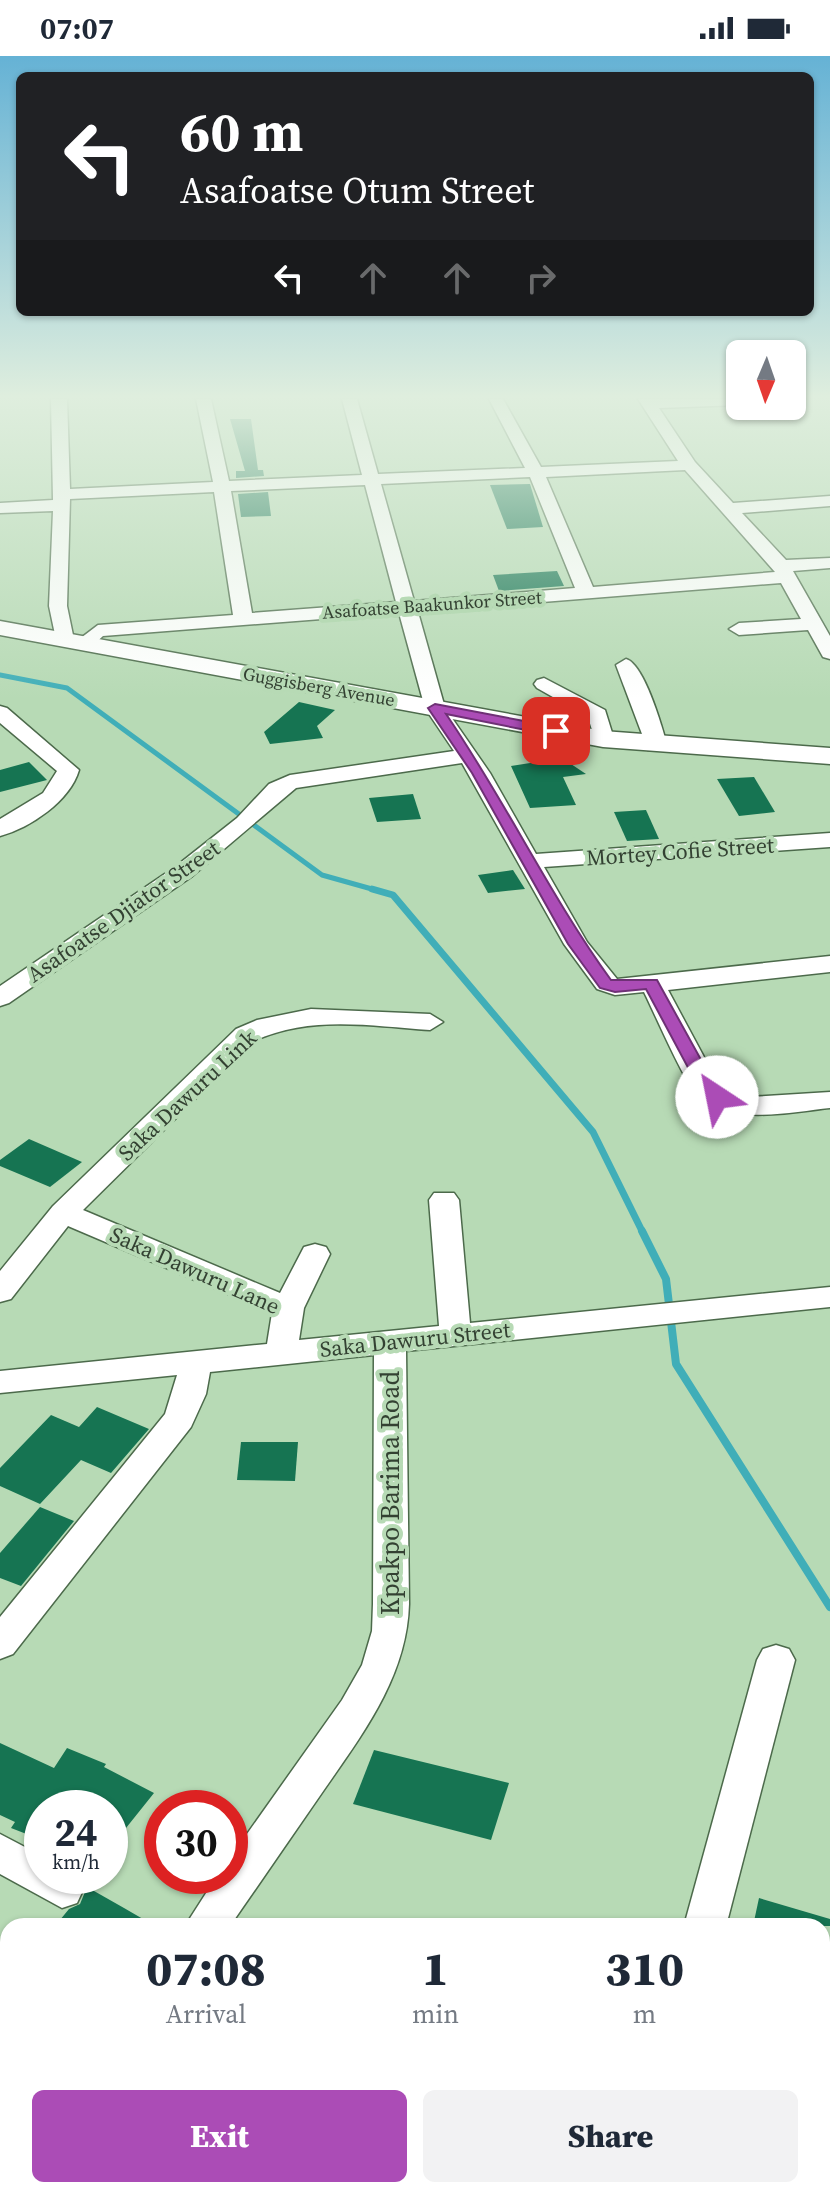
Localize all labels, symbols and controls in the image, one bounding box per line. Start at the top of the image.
text: 07:07 [40,8,114,49]
text: 60 m [180,93,303,170]
icon: left [48,104,152,208]
text: Asafoatse Otum Street [180,166,534,215]
icon: left [267,256,311,300]
icon: ahead [351,256,395,300]
icon: ahead [435,256,479,300]
icon: right [519,256,563,300]
north arrow [726,340,806,420]
map controls [726,340,806,420]
street label: Asafoatse Baakunkor Street [322,584,543,625]
street label: Guggisberg Avenue [241,661,397,712]
pin [522,697,590,765]
icon: arrive [534,709,578,753]
street label: Mortey Cofie Street [585,829,776,873]
street label: Asafoatse Djiator Street [21,833,226,989]
street label: Saka Dawuru Link [111,1022,263,1167]
position arrow [675,1055,759,1139]
street label: Saka Dawuru Lane [105,1219,285,1321]
street label: Saka Dawuru Street [318,1314,512,1364]
street label: Kpakpo Barima Road [372,1371,408,1615]
speed limit sign: 30 [144,1790,248,1894]
text: 24 [54,1805,98,1859]
text: km/h [52,1848,100,1876]
text: 07:08 [146,1935,266,2001]
text: 1 [422,1935,449,2001]
text: 310 [605,1935,684,2001]
text: Arrival [166,1996,246,2032]
text: min [412,1996,459,2032]
text: m [633,1996,656,2032]
button: Exit [32,2090,407,2182]
button: Share [423,2090,798,2182]

